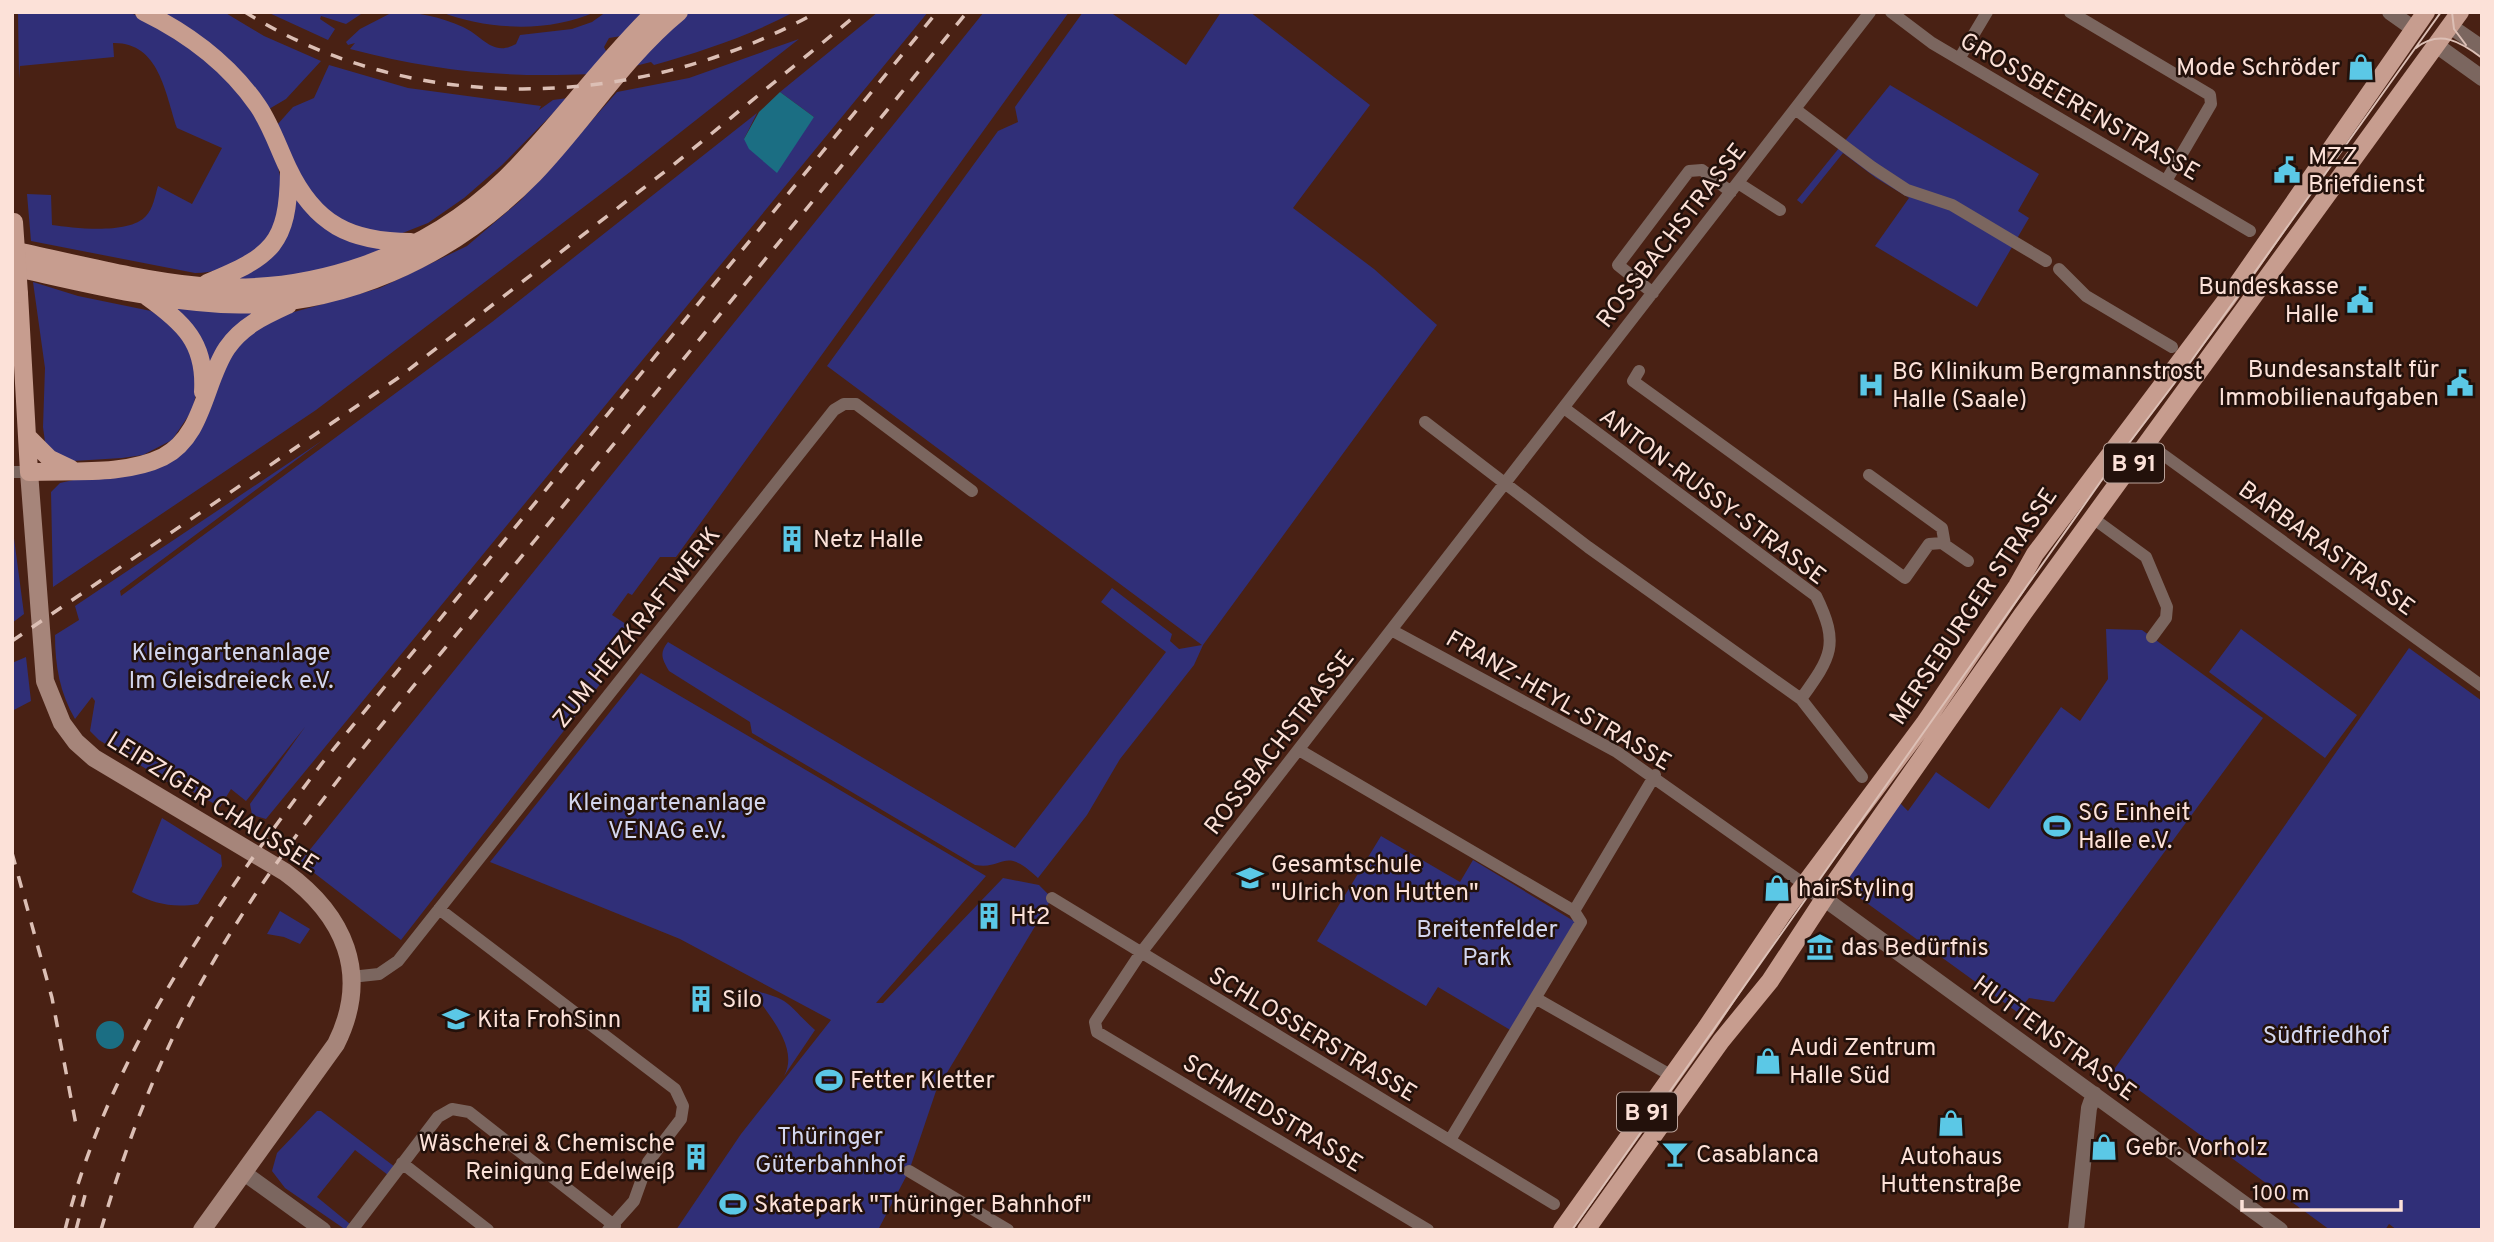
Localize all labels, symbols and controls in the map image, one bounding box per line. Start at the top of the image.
street label: GROSSBEERENSTRASSE [1954,27,2204,189]
shop icon: Mode Schröder [2346,52,2376,82]
place label: Mode Schröder [2176,54,2340,84]
street label: ROSSBACHSTRASSE [1591,138,1754,335]
place label: MZZ Briefdienst [2308,143,2425,201]
public building icon: MZZ Briefdienst [2272,155,2302,185]
place label: Bundeskasse Halle [2198,273,2339,331]
public building icon: Bundeskasse Halle [2345,285,2375,315]
place label: Bundesanstalt für Immobilienaufgaben [2218,356,2439,414]
place label: BG Klinikum Bergmannstrost Halle (Saale) [1892,358,2203,416]
public building icon: Bundesanstalt für Immobilienaufgaben [2445,368,2475,398]
hospital icon: BG Klinikum Bergmannstrost Halle (Saale) [1856,370,1886,400]
street label: ANTON-RUSSY-STRASSE [1593,403,1831,593]
road number: B 91 [2104,444,2164,482]
street label: BARBARASTRASSE [2232,475,2420,624]
street label: MERSEBURGER STRASSE [1884,483,2065,731]
street label: ZUM HEIZKRAFTWERK [547,522,728,735]
building icon: Netz Halle [777,524,807,554]
place label: Netz Halle [813,526,924,556]
street label: FRANZ-HEYL-STRASSE [1440,625,1676,779]
park label: Kleingartenanlage Im Gleisdreieck e.V. [128,639,334,697]
street label: ROSSBACHSTRASSE [1199,645,1362,842]
street label: LEIPZIGER CHAUSSEE [100,726,324,881]
park label: Kleingartenanlage VENAG e.V. [568,789,766,847]
place label: SG Einheit Halle e.V. [2078,799,2190,857]
sports icon: SG Einheit Halle e.V. [2042,811,2072,841]
place label: Gesamtschule "Ulrich von Hutten" [1271,851,1479,909]
school or university icon: Gesamtschule "Ulrich von Hutten" [1235,863,1265,893]
shop icon: hairStyling [1762,873,1792,903]
place label: hairStyling [1798,875,1915,905]
building icon: Ht2 [974,901,1004,931]
place label: Ht2 [1010,903,1051,933]
park label: Breitenfelder Park [1416,916,1558,974]
museum icon: das Bedürfnis [1805,932,1835,962]
place label: das Bedürfnis [1841,934,1989,964]
street label: SCHLOSSERSTRASSE [1202,962,1422,1110]
street label: HUTTENSTRASSE [1966,970,2141,1109]
building icon: Silo [686,984,716,1014]
place label: Silo [722,986,762,1016]
school or university icon: Kita FrohSinn [441,1004,471,1034]
place label: Kita FrohSinn [477,1006,621,1036]
park label: Südfriedhof [2263,1022,2389,1052]
place label: Audi Zentrum Halle Süd [1789,1034,1936,1092]
shop icon: Audi Zentrum Halle Süd [1753,1046,1783,1076]
street label: SCHMIEDSTRASSE [1176,1049,1368,1180]
sports icon: Fetter Kletter [814,1065,844,1095]
place label: Fetter Kletter [850,1067,995,1097]
road number: B 91 [1617,1092,1677,1132]
shop icon: Autohaus Huttenstraße [1936,1108,1966,1138]
park label: Thüringer Güterbahnhof [755,1123,905,1181]
place label: Wäscherei & Chemische Reinigung Edelweiß [418,1130,675,1188]
shop icon: Gebr. Vorholz [2089,1132,2119,1162]
place label: Gebr. Vorholz [2125,1134,2268,1164]
bar icon: Casablanca [1660,1139,1690,1169]
place label: Casablanca [1696,1141,1819,1171]
building icon: Wäscherei & Chemische Reinigung Edelweiß [681,1142,711,1172]
place label: Autohaus Huttenstraße [1880,1143,2022,1201]
scale bar [2242,1168,2401,1212]
text: 100 m [2252,1181,2309,1208]
sports icon: Skatepark "Thüringer Bahnhof" [718,1189,748,1219]
place label: Skatepark "Thüringer Bahnhof" [754,1191,1091,1221]

